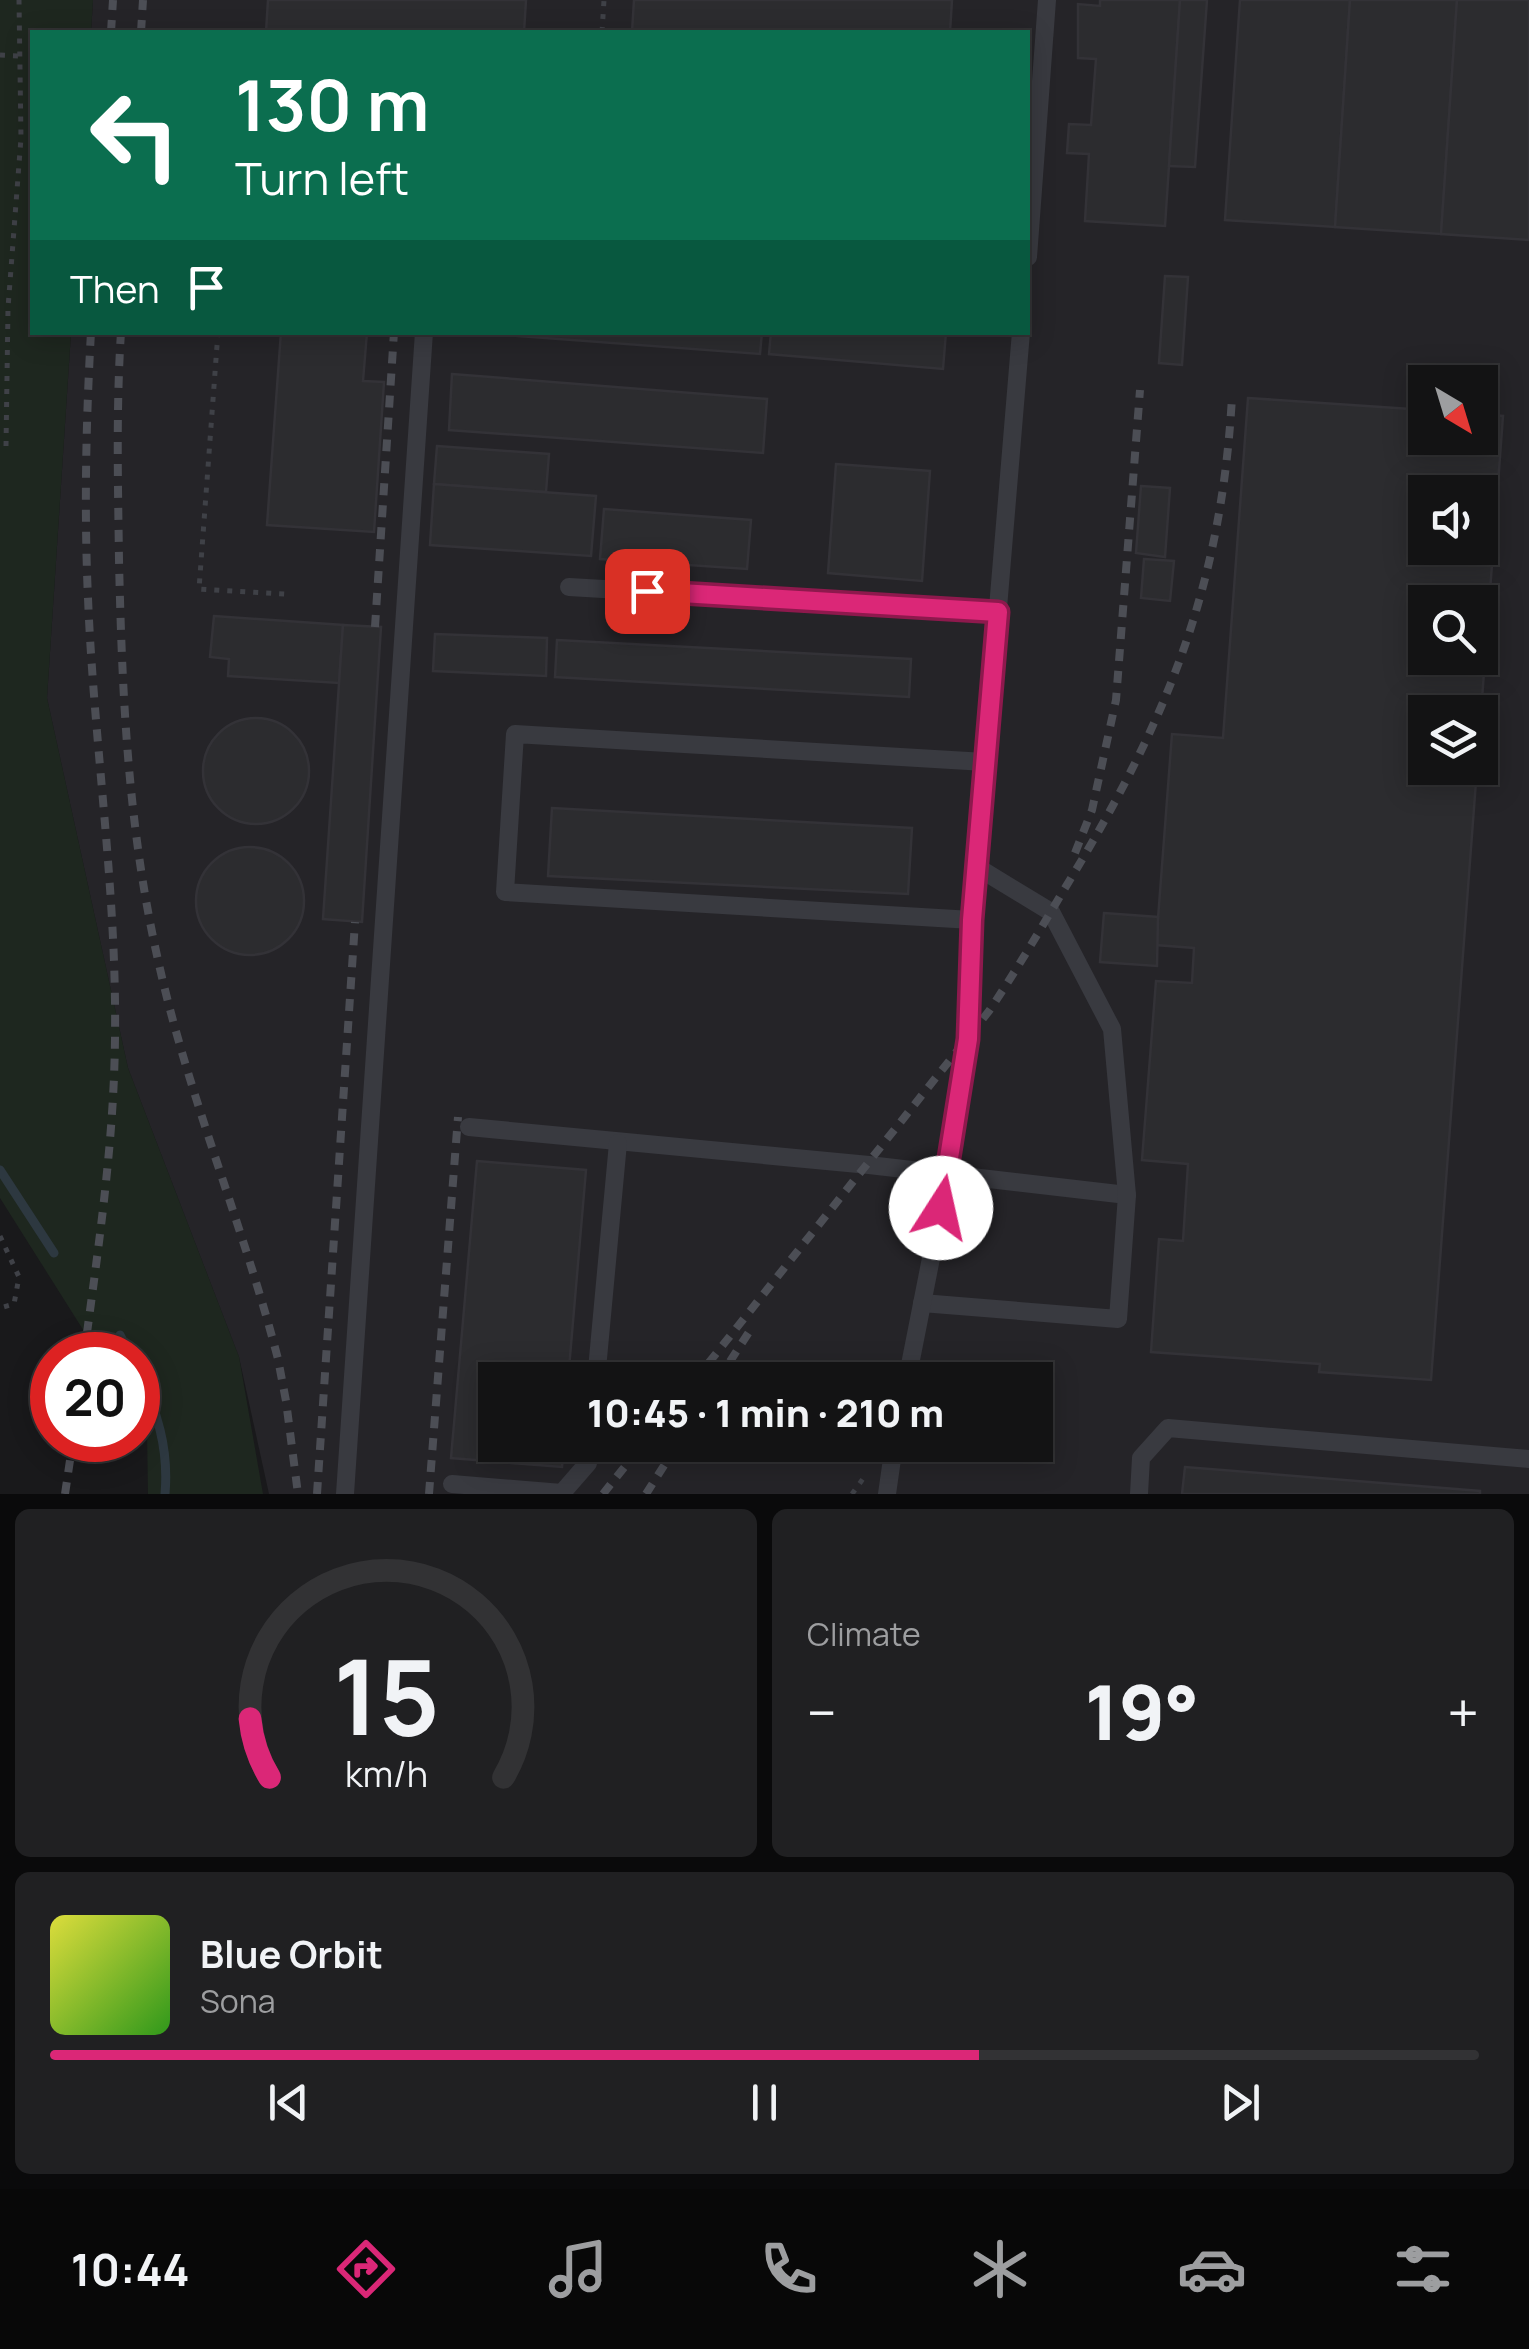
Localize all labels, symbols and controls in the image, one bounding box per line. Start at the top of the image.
text: 130 m [235,56,429,152]
icon: left [70,70,200,200]
text: Turn left [235,147,409,209]
icon: arrive [179,260,234,315]
text: Then [70,262,159,314]
north arrow [1408,365,1498,455]
map controls [1408,365,1498,785]
button: sound [1408,475,1498,565]
pin [605,549,690,634]
icon: arrive [620,564,675,619]
button: search [1408,585,1498,675]
button: layers [1408,695,1498,785]
position arrow [889,1156,993,1260]
speed limit sign: 20 [30,1332,160,1462]
text: 10:45 · 1 min · 210 m [587,1386,944,1438]
text: Climate [807,1612,921,1656]
text: 15 [333,1624,439,1766]
text: 19° [1085,1660,1199,1763]
text: − [807,1674,837,1750]
text: + [1447,1674,1479,1750]
text: km/h [344,1749,428,1798]
text: Blue Orbit [200,1927,383,1979]
text: Sona [200,1979,275,2023]
icon: previous [261,2075,316,2130]
icon: pause [737,2075,792,2130]
icon: next [1213,2075,1268,2130]
icon: directions [331,2234,401,2304]
icon: music [543,2234,613,2304]
icon: phone [754,2234,824,2304]
icon: climate [965,2234,1035,2304]
icon: car [1177,2234,1247,2304]
icon: filters [1388,2234,1458,2304]
text: 10:44 [71,2238,190,2300]

